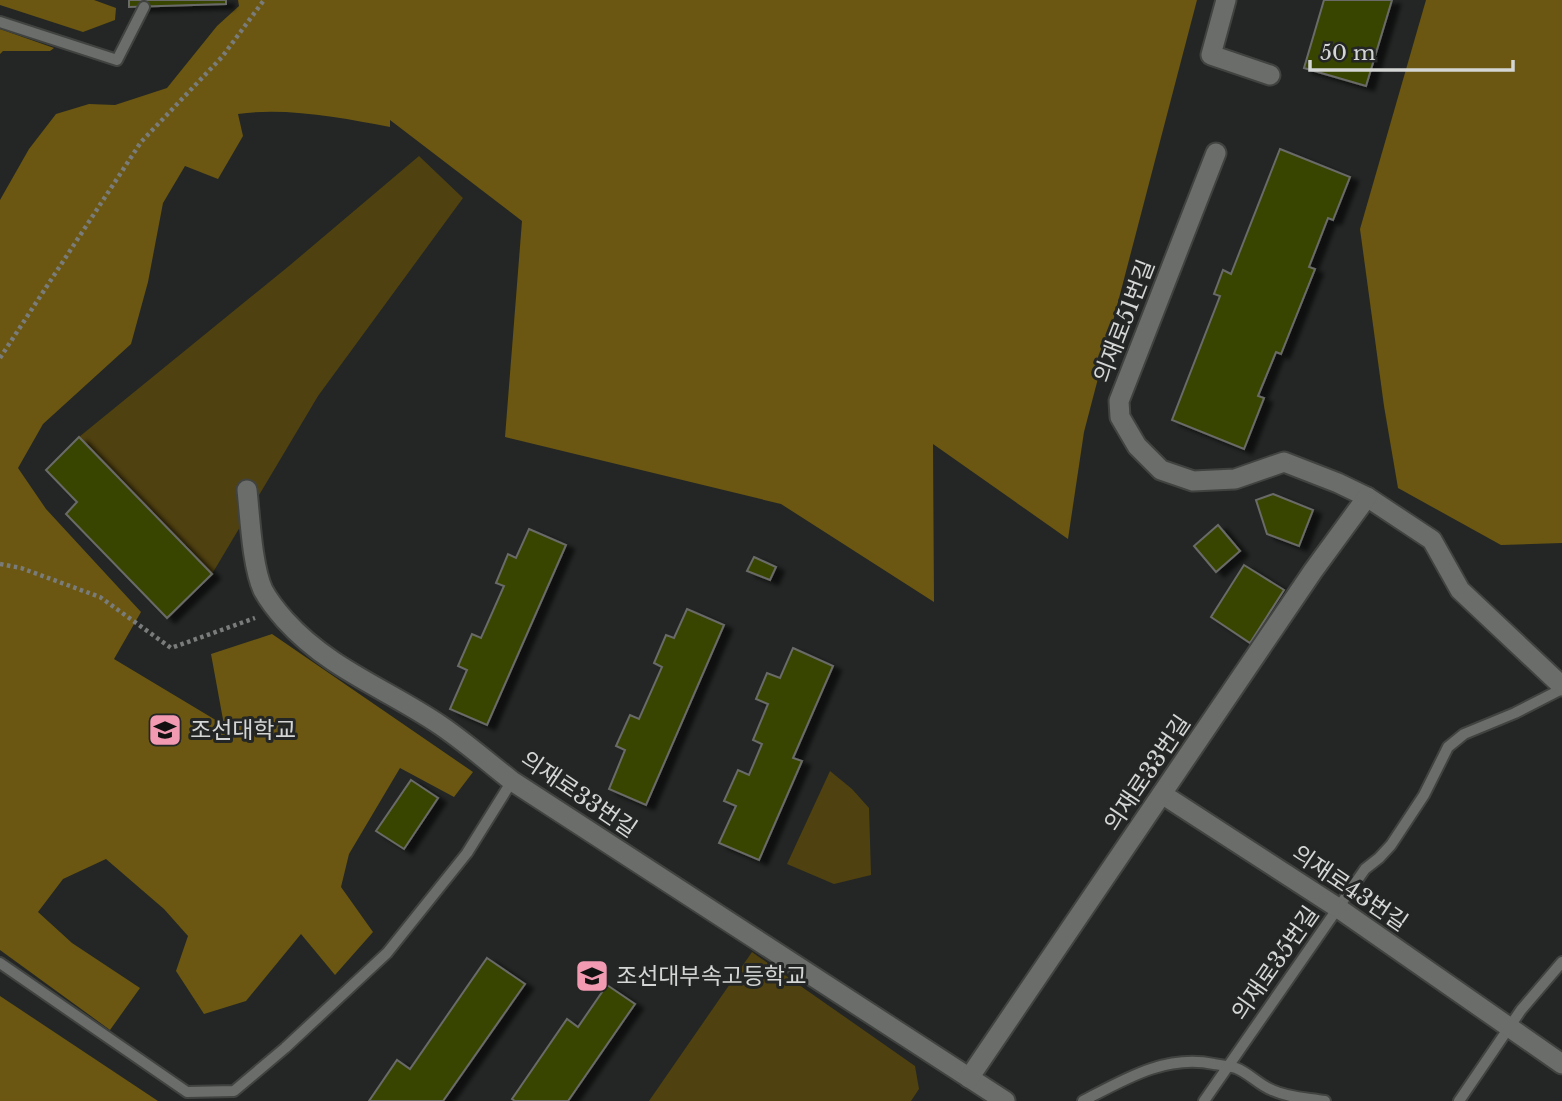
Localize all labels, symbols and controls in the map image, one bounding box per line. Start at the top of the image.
scale bar [1310,28,1513,72]
text: 50 m [1320,40,1376,66]
street label: 의재로51번길 [1088,256,1160,386]
street label: 의재로33번길 [1098,710,1196,836]
school or university icon: 조선대학교 [146,711,184,749]
place label: 조선대학교 [190,716,296,744]
street label: 의재로33번길 [516,745,642,843]
street label: 의재로43번길 [1287,839,1413,937]
street label: 의재로35번길 [1225,900,1325,1026]
school or university icon: 조선대부속고등학교 [573,957,611,995]
place label: 조선대부속고등학교 [616,962,806,990]

